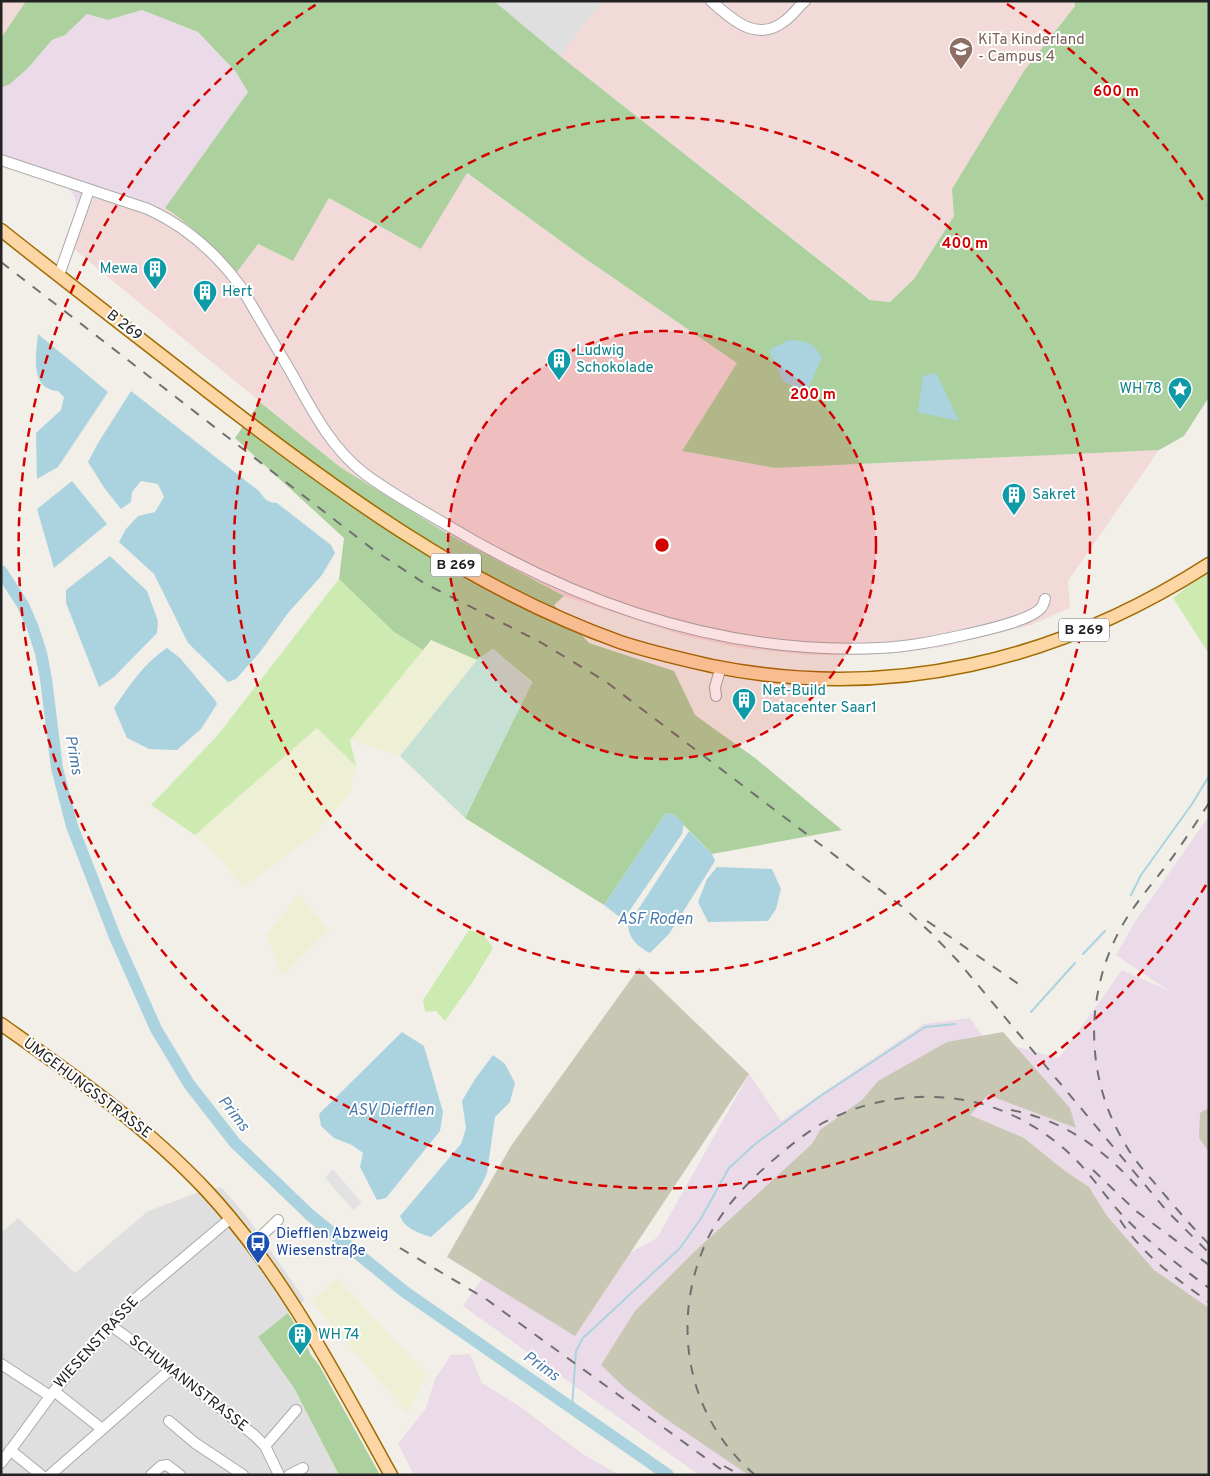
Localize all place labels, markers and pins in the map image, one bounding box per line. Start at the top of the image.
place label: KiTa Kinderland - Campus 4 [978,31,1085,67]
school or university icon: KiTa Kinderland - Campus 4 [948,36,974,70]
building icon: Mewa [142,256,168,290]
place label: Mewa [100,260,138,279]
building icon: Hert [192,279,218,313]
place label: Hert [222,283,252,302]
place label: Ludwig Schokolade [576,342,654,378]
building icon: Ludwig Schokolade [546,347,572,381]
place icon: WH 78 [1167,376,1193,410]
place label: WH 78 [1120,380,1162,399]
building icon: Sakret [1001,482,1027,516]
place label: Sakret [1032,486,1076,505]
centre of rings [653,536,671,554]
place label: Net-Build Datacenter Saar1 [762,682,877,718]
building icon: Net-Build Datacenter Saar1 [731,687,757,721]
place label: Diefflen Abzweig Wiesenstraße [276,1225,389,1261]
bus stop icon: Diefflen Abzweig Wiesenstraße [245,1230,271,1264]
building icon: WH 74 [287,1322,313,1356]
place label: WH 74 [318,1326,360,1345]

